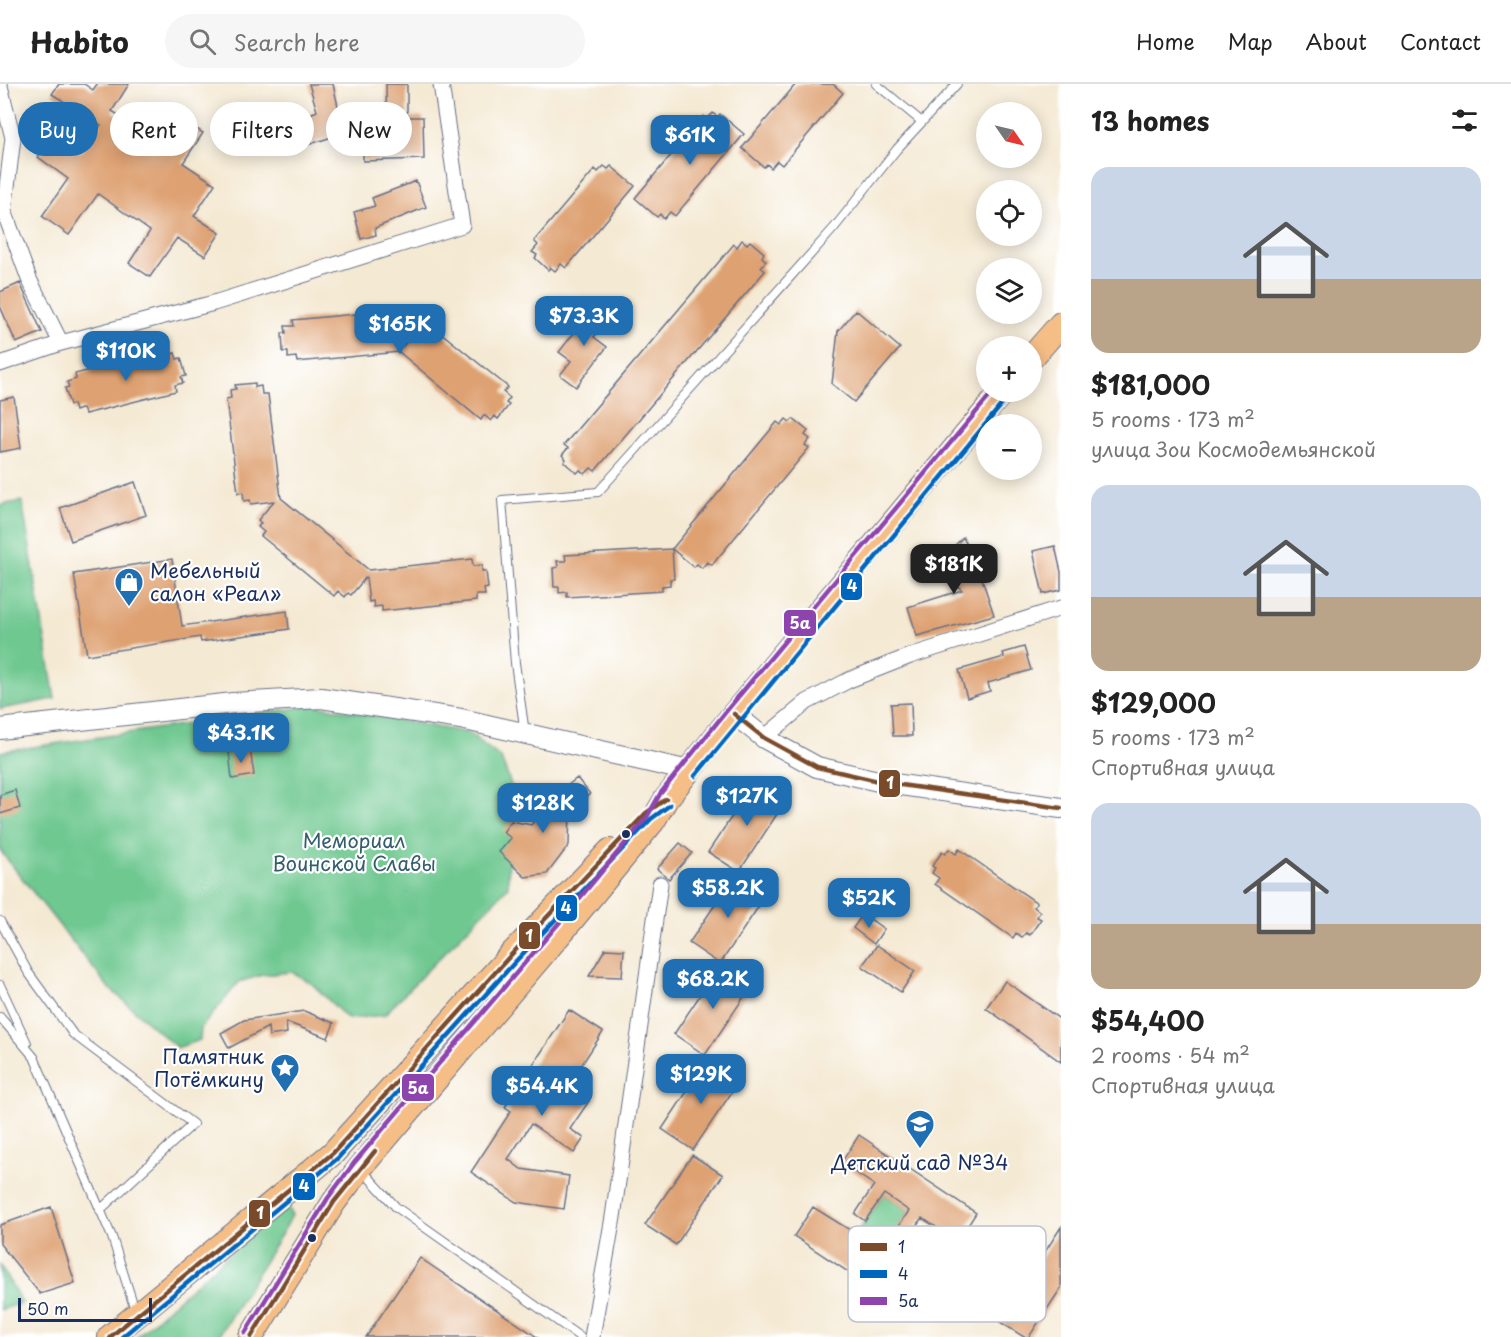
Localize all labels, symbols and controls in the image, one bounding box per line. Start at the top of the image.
search box [165,14,585,68]
text: Habito [30,20,129,63]
icon: search [186,25,219,58]
text: Search here [234,25,360,58]
text: Home [1136,25,1195,57]
text: Map [1228,25,1273,57]
text: About [1306,25,1367,57]
text: Contact [1400,25,1481,57]
text: 13 homes [1091,101,1209,140]
chip: Buy [18,102,98,156]
chip: Rent [110,102,198,156]
chip: Filters [210,102,314,156]
chip: New [326,102,412,156]
north arrow [976,102,1042,168]
map controls [976,102,1042,480]
icon: filters [1448,104,1481,137]
pin: $61K [654,115,726,166]
text: $61K [665,119,715,149]
button: locate [976,180,1042,246]
icon: home [1232,206,1340,314]
button: layers [976,258,1042,324]
pin: $73.3K [535,296,633,347]
text: $73.3K [549,300,619,330]
pin: $165K [358,304,442,355]
text: $165K [368,308,432,338]
pin: $110K [84,331,168,382]
text: $110K [96,335,156,365]
button: + [976,336,1042,402]
text: $181,000 [1091,365,1210,404]
text: 5 rooms · 173 m² [1091,404,1255,434]
button: − [976,414,1042,480]
text: улица Зои Космодемьянской [1091,434,1376,464]
icon: home [1232,524,1340,632]
pin: $181K [912,544,996,595]
text: $181K [925,548,983,578]
place label: Мебельный салон «Реал» [150,555,281,608]
shop icon: Мебельный салон «Реал» [113,566,145,608]
line badge: 4 [840,572,863,601]
text: 4 [847,573,858,597]
line badge: 5а [783,609,817,637]
text: 5а [790,610,811,634]
text: $129,000 [1091,683,1216,722]
pin: $43.1K [192,713,290,764]
text: $43.1K [207,717,275,747]
text: 5 rooms · 173 m² [1091,722,1255,752]
text: Спортивная улица [1091,752,1275,782]
line badge: 1 [878,769,901,798]
text: 1 [886,770,894,794]
pin: $127K [705,776,789,827]
text: $127K [716,780,778,810]
pin: $128K [501,783,585,834]
text: $128K [511,787,575,817]
park label: Мемориал Воинской Славы [272,825,436,878]
unlabelled marker [620,828,632,840]
icon: home [1232,842,1340,950]
pin: $58.2K [679,868,777,919]
text: $58.2K [692,872,764,902]
pin: $52K [833,878,905,929]
text: $52K [842,882,896,912]
line badge: 4 [555,894,578,922]
text: 4 [561,895,572,919]
line badge: 1 [518,921,541,950]
text: 1 [525,923,533,947]
pin: $68.2K [664,959,762,1010]
text: $68.2K [677,963,749,993]
text: $54,400 [1091,1001,1205,1040]
text: 2 rooms · 54 m² [1091,1040,1250,1070]
place label: Памятник Потёмкину [154,1041,264,1094]
place icon: Памятник Потёмкину [269,1052,301,1094]
pin: $129K [659,1054,743,1105]
text: $129K [670,1058,732,1088]
pin: $54.4K [493,1066,591,1117]
text: $54.4K [506,1070,578,1100]
text: Спортивная улица [1091,1070,1275,1100]
line badge: 5а [401,1073,435,1102]
text: 5а [408,1075,429,1099]
school or university icon: Детский сад №34 [904,1108,936,1150]
place label: Детский сад №34 [831,1147,1008,1177]
line badge: 4 [292,1172,316,1201]
text: 4 [299,1173,310,1197]
line badge: 1 [248,1199,271,1228]
text: 1 [256,1200,264,1224]
legend [848,1226,1046,1322]
unlabelled marker [306,1232,318,1244]
text: 1 [898,1234,905,1258]
text: 4 [898,1261,909,1285]
text: 5а [898,1288,918,1312]
scale bar [18,1295,152,1322]
text: 50 m [27,1296,68,1320]

